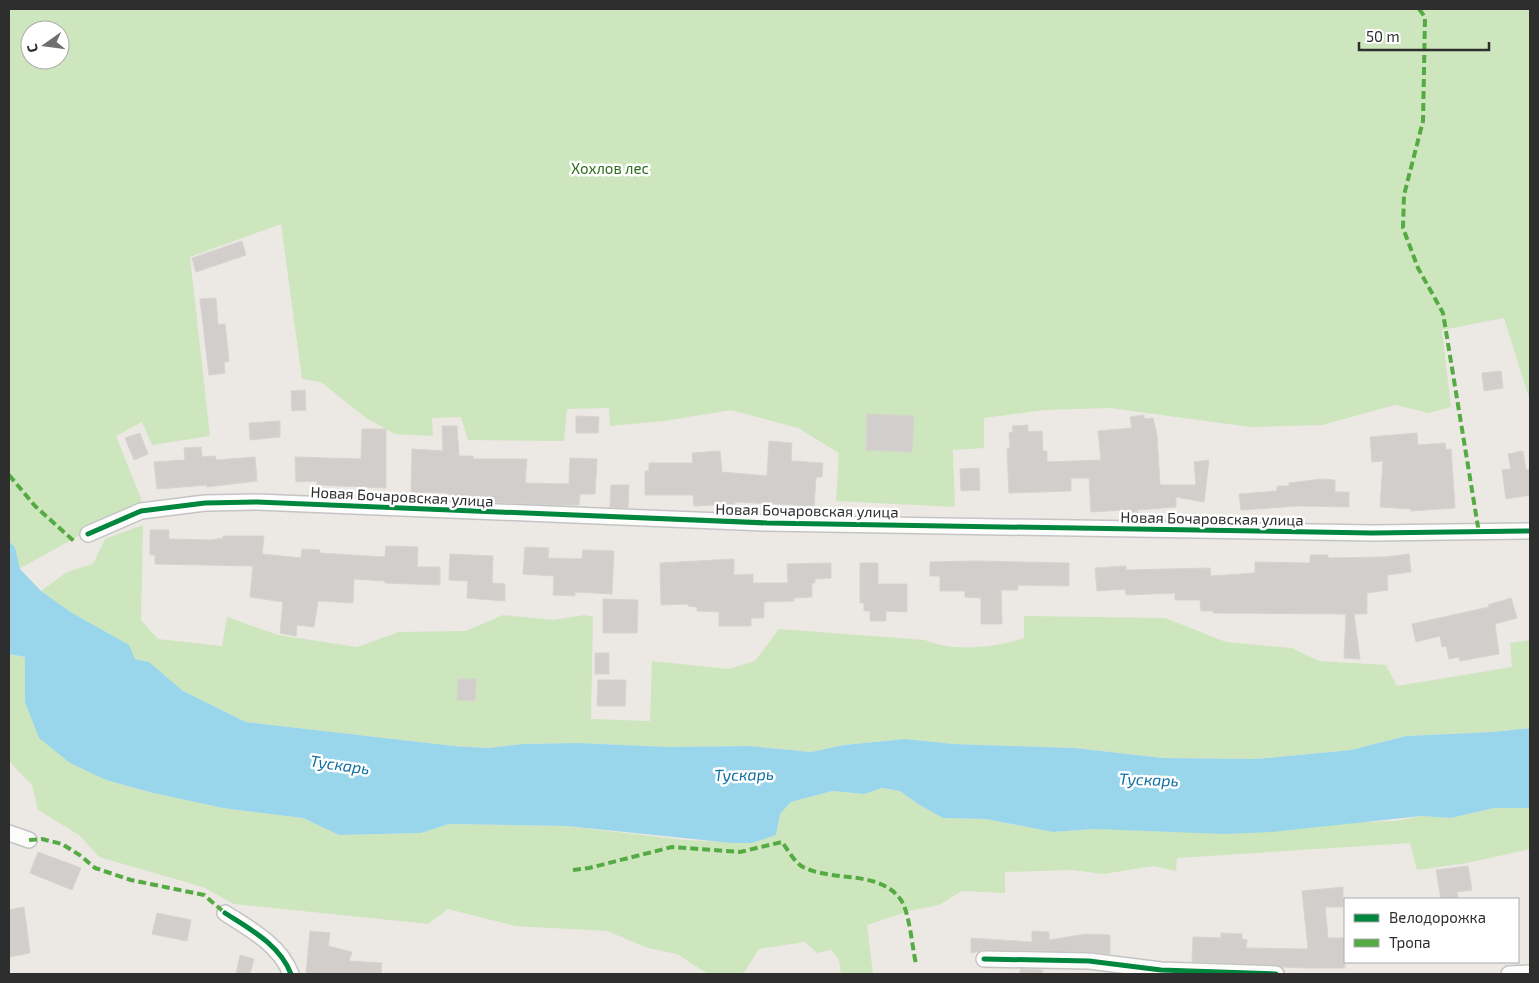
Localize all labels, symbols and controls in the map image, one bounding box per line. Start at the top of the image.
north arrow [20,20,70,70]
scale bar [1359,20,1489,52]
text: 50 m [1366,27,1400,45]
text: С [23,42,41,54]
park label: Хохлов лес [571,159,649,177]
street label: Новая Бочаровская улица [310,482,494,511]
street label: Новая Бочаровская улица [715,499,899,522]
street label: Новая Бочаровская улица [1120,507,1304,530]
water label: Тускарь [309,750,371,778]
water label: Тускарь [714,764,774,784]
water label: Тускарь [1119,768,1179,790]
legend [1344,898,1519,963]
text: Велодорожка [1389,908,1486,926]
text: Тропа [1389,933,1431,951]

